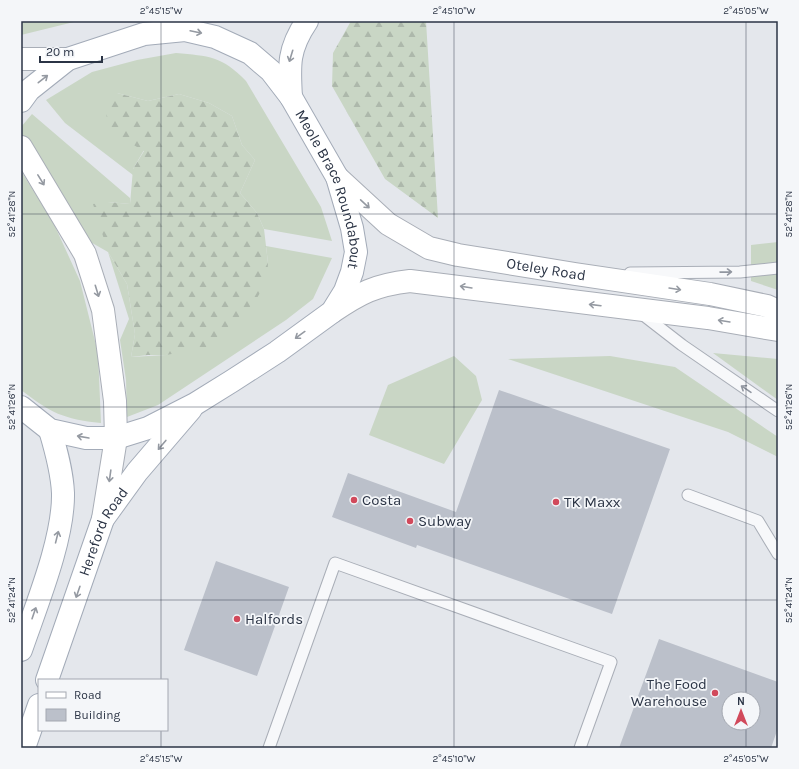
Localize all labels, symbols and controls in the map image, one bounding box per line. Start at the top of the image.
text: 2°45'15"W [140,5,182,17]
text: 2°45'10"W [432,5,476,17]
text: 2°45'05"W [723,5,769,17]
one-way arrow [190,29,203,37]
scale bar [40,38,102,64]
text: 20 m [46,45,74,59]
one-way arrow [287,50,294,63]
one-way arrow [37,74,48,83]
street label: Meole Brace Roundabout [291,107,365,271]
one-way arrow [38,174,46,186]
text: 52°41'28"N [6,191,18,237]
text: 52°41'28"N [783,191,795,237]
one-way arrow [360,199,370,209]
street label: Oteley Road [505,254,587,284]
one-way arrow [719,268,732,276]
one-way arrow [460,283,473,291]
one-way arrow [94,284,101,297]
one-way arrow [668,285,681,293]
one-way arrow [589,301,602,309]
one-way arrow [718,317,731,325]
one-way arrow [295,331,306,339]
text: 52°41'26"N [6,384,18,430]
text: 52°41'26"N [783,384,795,430]
one-way arrow [741,385,752,393]
one-way arrow [77,433,90,441]
one-way arrow [157,439,166,450]
one-way arrow [106,470,114,483]
street label: Hereford Road [75,484,132,578]
place label: Costa [362,491,401,509]
place label: TK Maxx [564,493,621,511]
marker: Costa [349,495,359,505]
marker: TK Maxx [551,497,561,507]
place label: Subway [418,512,471,530]
marker: Subway [405,516,415,526]
one-way arrow [53,531,61,544]
text: 52°41'24"N [6,577,18,623]
text: 52°41'24"N [783,577,795,623]
one-way arrow [73,586,81,598]
one-way arrow [30,607,38,619]
place label: Halfords [245,610,303,628]
marker: Halfords [232,614,242,624]
place label: The Food Warehouse [631,675,707,710]
legend [38,679,168,731]
text: Road [74,688,102,702]
marker: The Food Warehouse [710,688,720,698]
north arrow [721,691,761,731]
text: N [737,695,745,708]
text: Building [74,708,121,722]
text: 2°45'15"W [140,753,182,765]
text: 2°45'10"W [432,753,476,765]
text: 2°45'05"W [723,753,769,765]

